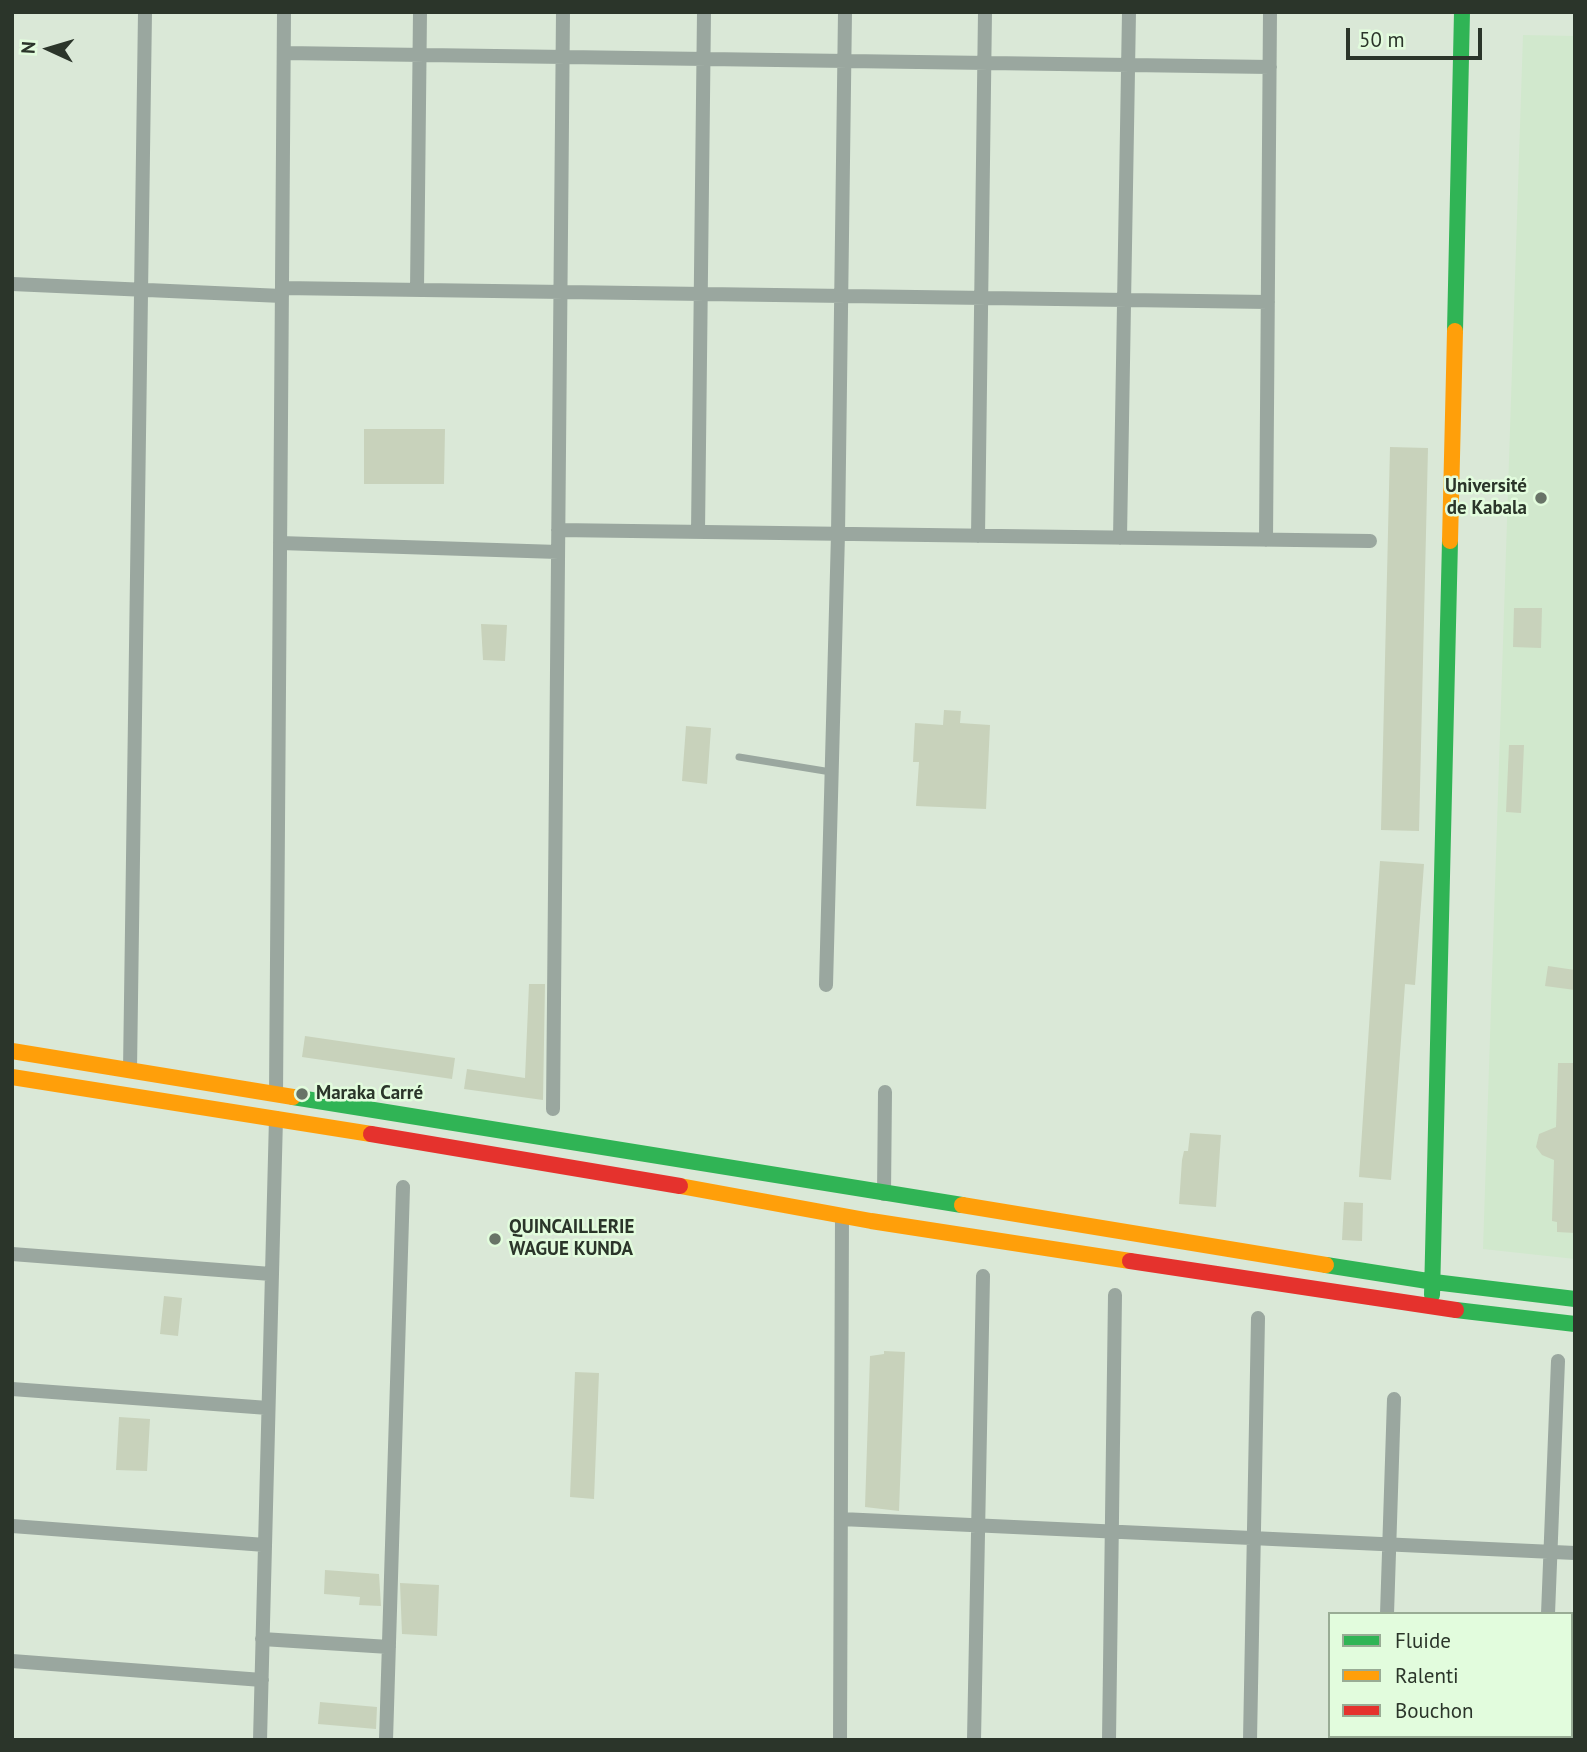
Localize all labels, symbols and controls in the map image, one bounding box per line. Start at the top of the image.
north arrow [14,14,84,84]
scale bar [1349,14,1486,58]
text: 50 m [1359,26,1405,53]
text: N [16,40,40,55]
place label: Université de Kabala [1445,476,1527,520]
marker: Université de Kabala [1533,490,1549,506]
place label: Maraka Carré [316,1083,423,1105]
marker: Maraka Carré [294,1086,310,1102]
place label: QUINCAILLERIE WAGUE KUNDA [509,1217,634,1261]
marker: QUINCAILLERIE WAGUE KUNDA [487,1231,503,1247]
legend [1328,1612,1573,1738]
text: Fluide [1395,1627,1451,1654]
text: Ralenti [1395,1662,1459,1689]
text: Bouchon [1395,1697,1474,1724]

